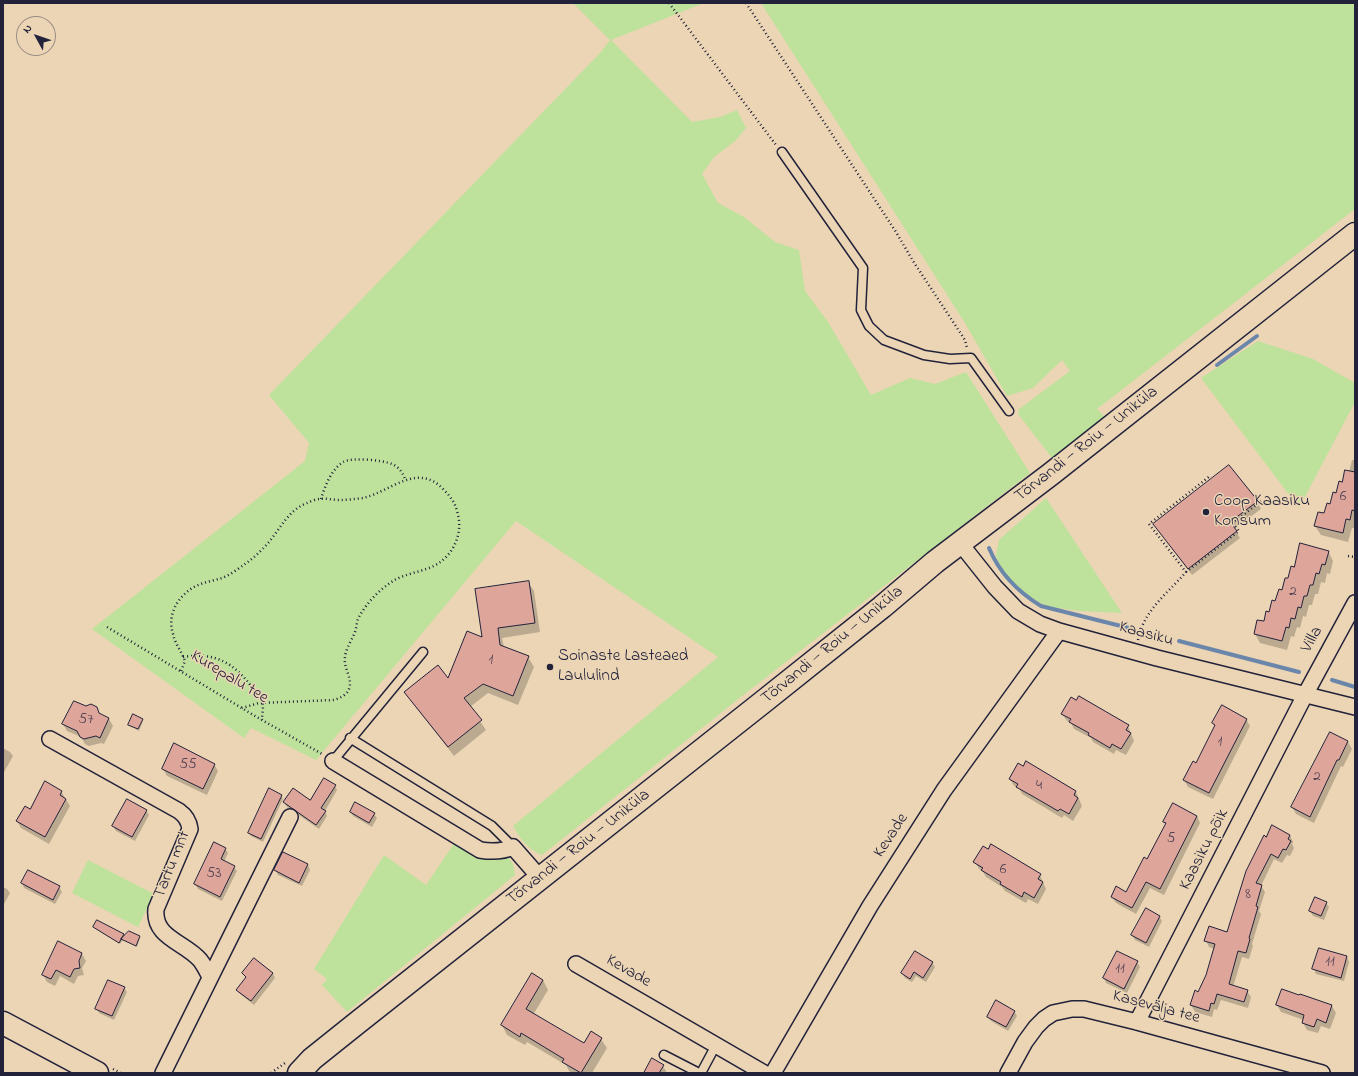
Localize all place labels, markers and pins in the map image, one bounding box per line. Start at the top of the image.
place label: Coop Kaasiku Konsum [1214,492,1310,532]
marker: Coop Kaasiku Konsum [1201,507,1211,517]
place label: Soinaste Lasteaed Laululind [558,647,688,687]
marker: Soinaste Lasteaed Laululind [545,662,555,672]

